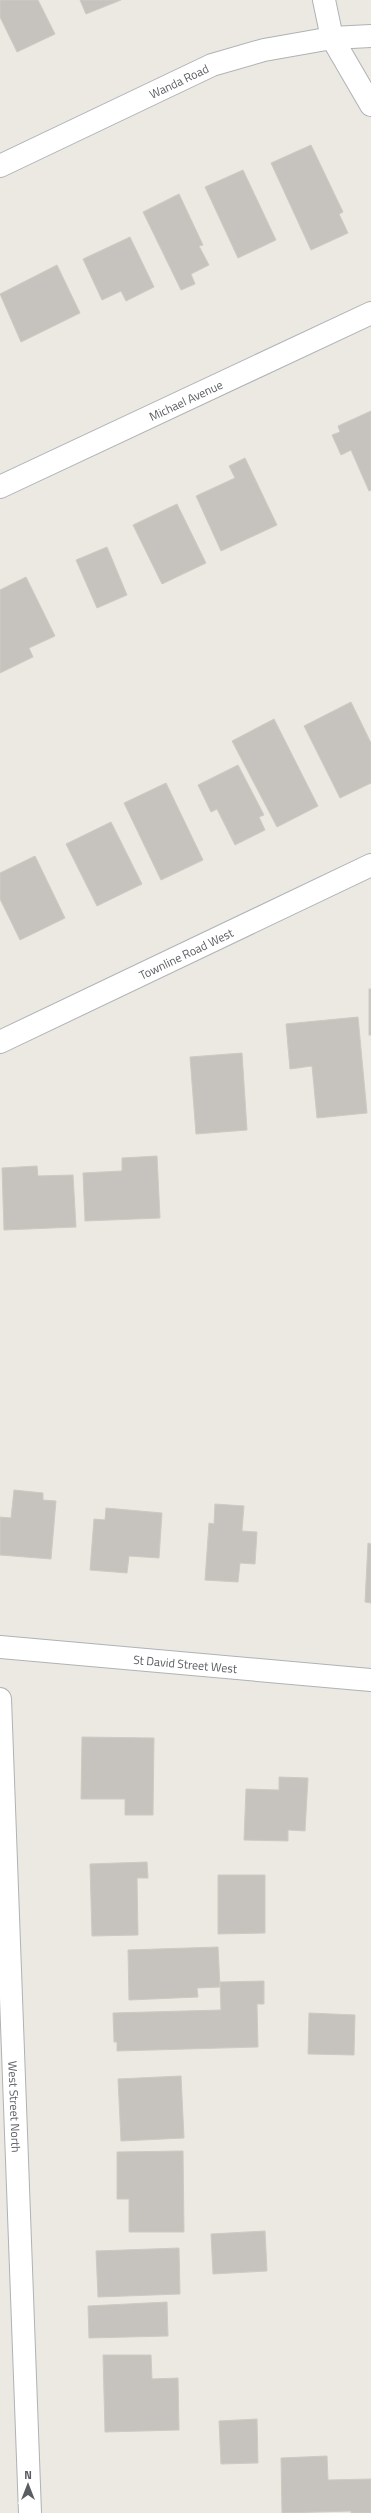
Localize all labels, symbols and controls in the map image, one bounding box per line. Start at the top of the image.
street label: Wanda Road [146,59,212,103]
street label: Michael Avenue [146,374,226,425]
street label: Townline Road West [136,922,237,984]
street label: St David Street West [132,1649,239,1678]
street label: West Street North [4,2061,26,2153]
north arrow [8,2465,48,2505]
text: N [24,2467,32,2483]

